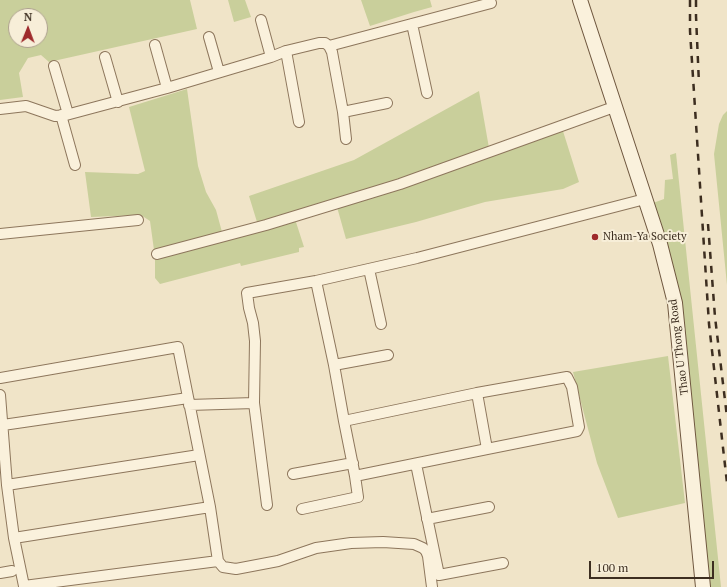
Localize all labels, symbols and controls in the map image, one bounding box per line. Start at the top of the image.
north arrow [8,8,48,48]
text: N [24,10,32,24]
place label: Nham-Ya Society [603,230,687,244]
marker: Nham-Ya Society [590,232,600,242]
street label: Thao U Thong Road [667,298,691,396]
scale bar [591,553,716,579]
text: 100 m [596,560,628,575]

